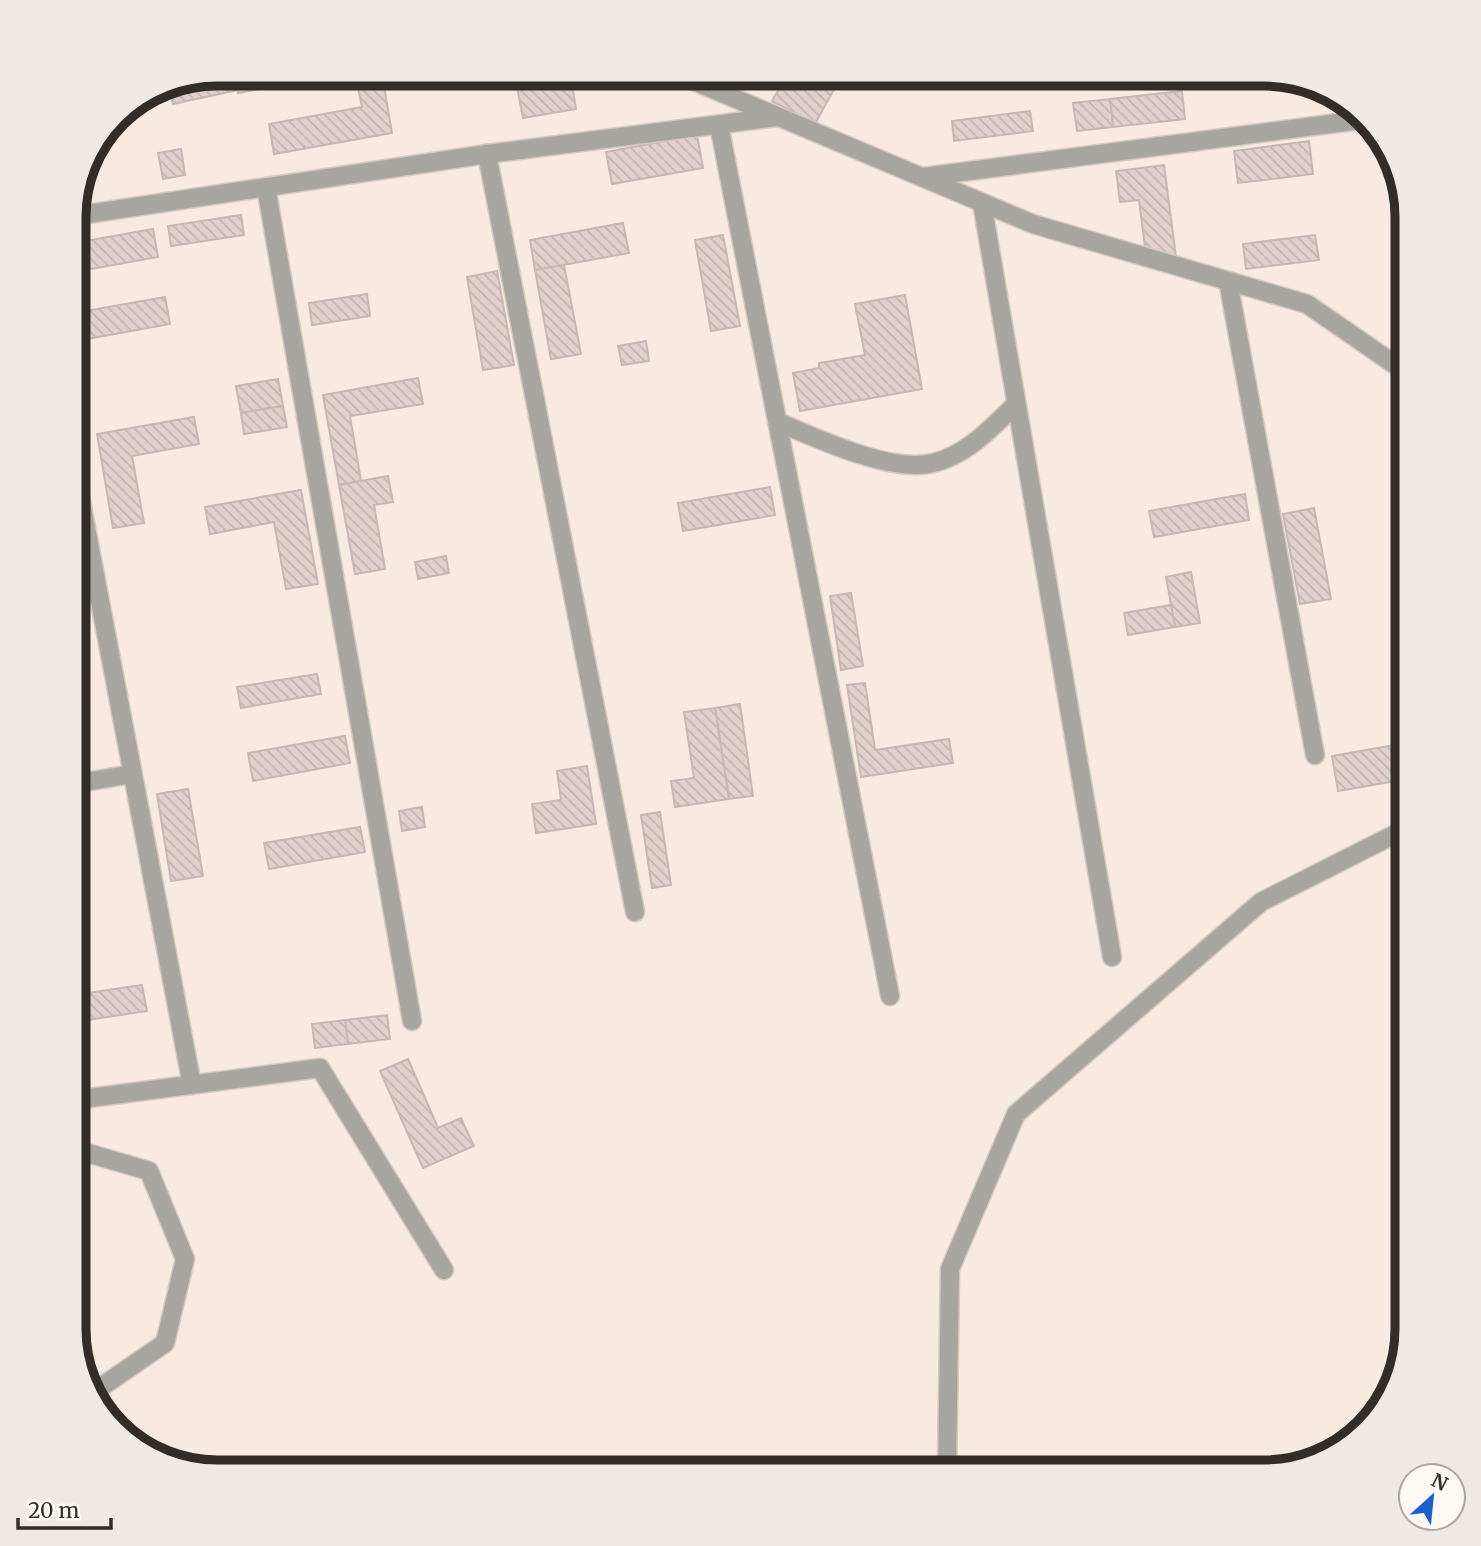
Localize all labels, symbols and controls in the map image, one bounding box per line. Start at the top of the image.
north arrow [1397,1462,1467,1532]
text: N [1428,1468,1452,1496]
scale bar [18,1486,110,1530]
text: 20 m [28,1497,80,1524]

